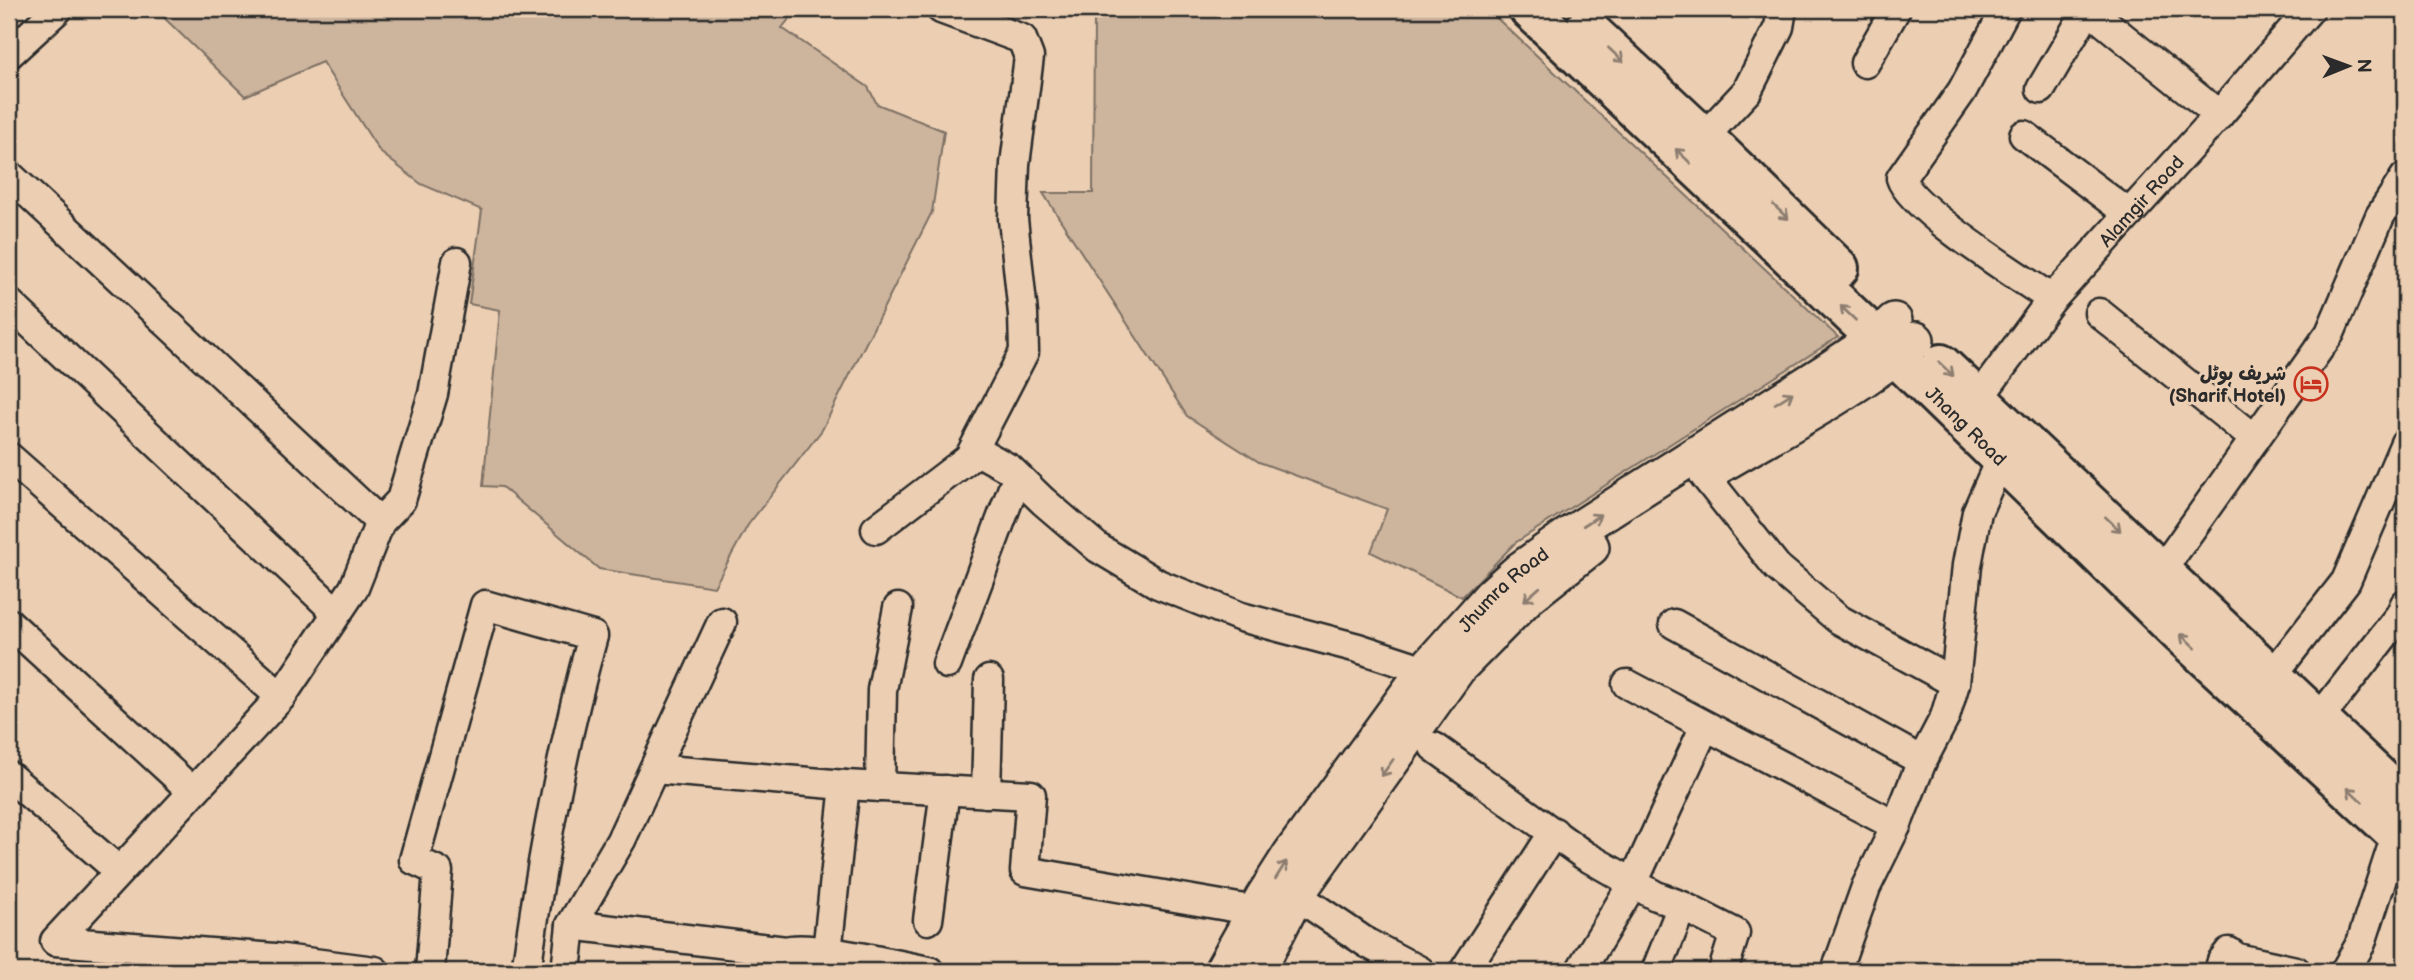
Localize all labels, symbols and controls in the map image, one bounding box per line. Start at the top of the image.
north arrow [2312,32,2382,102]
one-way arrow [1607,47,1625,63]
text: N [2352,58,2375,73]
one-way arrow [1675,148,1693,165]
street label: Alamgir Road [2095,151,2190,252]
one-way arrow [1773,203,1790,220]
one-way arrow [1840,304,1857,321]
one-way arrow [1937,360,1954,377]
place label: شریف ہوٹل (Sharif Hotel) [2169,363,2286,408]
hotel icon: شریف ہوٹل (Sharif Hotel) [2292,365,2330,403]
street label: Jhang Road [1920,382,2011,471]
one-way arrow [1774,390,1794,404]
one-way arrow [1582,512,1601,527]
one-way arrow [2104,515,2121,532]
street label: Jhumra Road [1454,543,1554,638]
one-way arrow [1524,586,1542,602]
one-way arrow [2180,633,2197,650]
one-way arrow [1380,758,1394,777]
one-way arrow [2347,787,2364,804]
one-way arrow [1274,860,1288,880]

